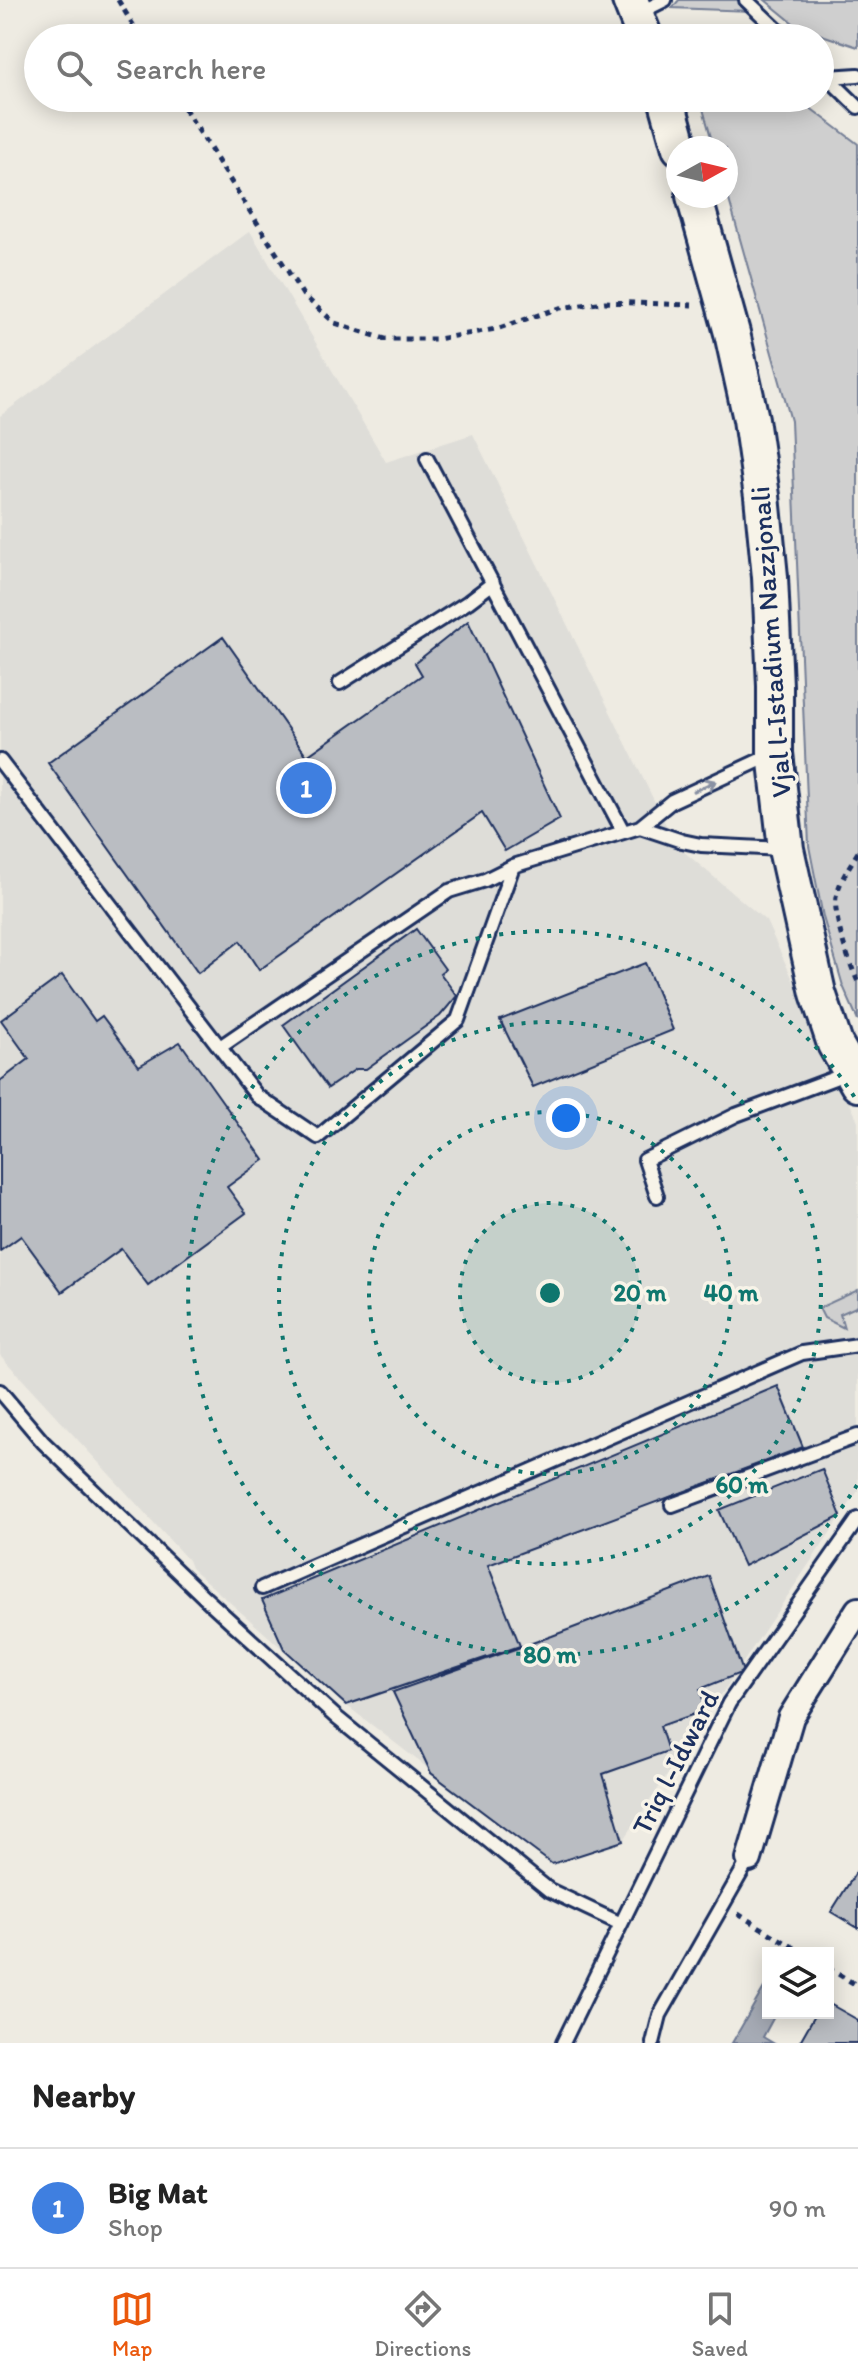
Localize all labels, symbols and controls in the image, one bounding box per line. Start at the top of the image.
search box [24,24,834,112]
icon: search [52,46,96,90]
text: Search here [116,50,266,87]
north arrow [666,136,738,208]
street label: Vjal l-Istadium Nazzjonali [742,485,798,799]
pin: 1 [280,758,332,818]
one-way arrow [693,778,717,793]
your location [546,1098,586,1138]
text: 20 m [614,1278,667,1307]
text: 40 m [704,1278,759,1307]
centre of rings [536,1279,564,1307]
text: 60 m [715,1470,769,1499]
text: 80 m [523,1640,578,1669]
street label: Triq l-Idward [624,1683,726,1840]
map controls [762,1947,834,2019]
button: layers [762,1947,834,2019]
text: Nearby [32,2075,135,2116]
text: Big Mat [108,2174,207,2211]
text: 1 [52,2192,64,2224]
text: 90 m [769,2192,826,2224]
text: Shop [108,2211,163,2243]
tab: Map [110,2287,154,2362]
tab: Directions [375,2287,471,2362]
tab: Saved [692,2287,748,2362]

